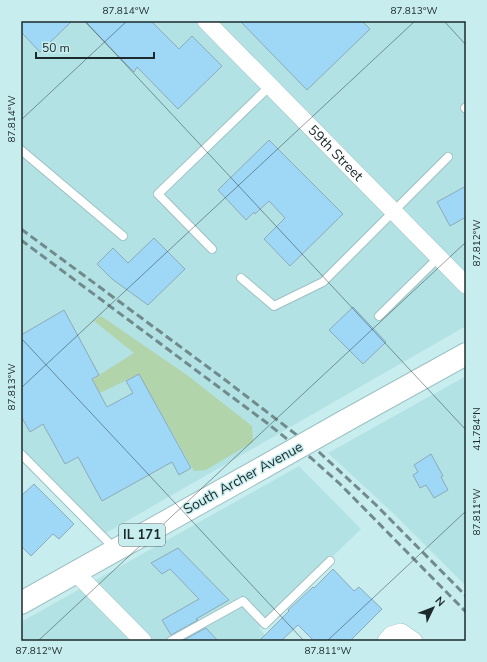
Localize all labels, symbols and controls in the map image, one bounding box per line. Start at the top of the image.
text: 87.814°W [102,4,150,18]
text: 87.813°W [390,4,438,18]
scale bar [36,34,154,60]
text: 50 m [42,40,70,56]
text: 87.814°W [5,95,19,143]
street label: 59th Street [304,121,368,185]
text: 87.812°W [470,219,484,267]
text: 87.813°W [5,363,19,411]
text: 41.784°N [470,407,484,451]
street label: South Archer Avenue [180,437,306,519]
text: 87.811°W [470,488,484,536]
road number: IL 171 [119,524,165,546]
north arrow [413,588,453,628]
text: N [432,593,448,610]
text: 87.812°W [15,644,63,658]
text: 87.811°W [304,644,352,658]

